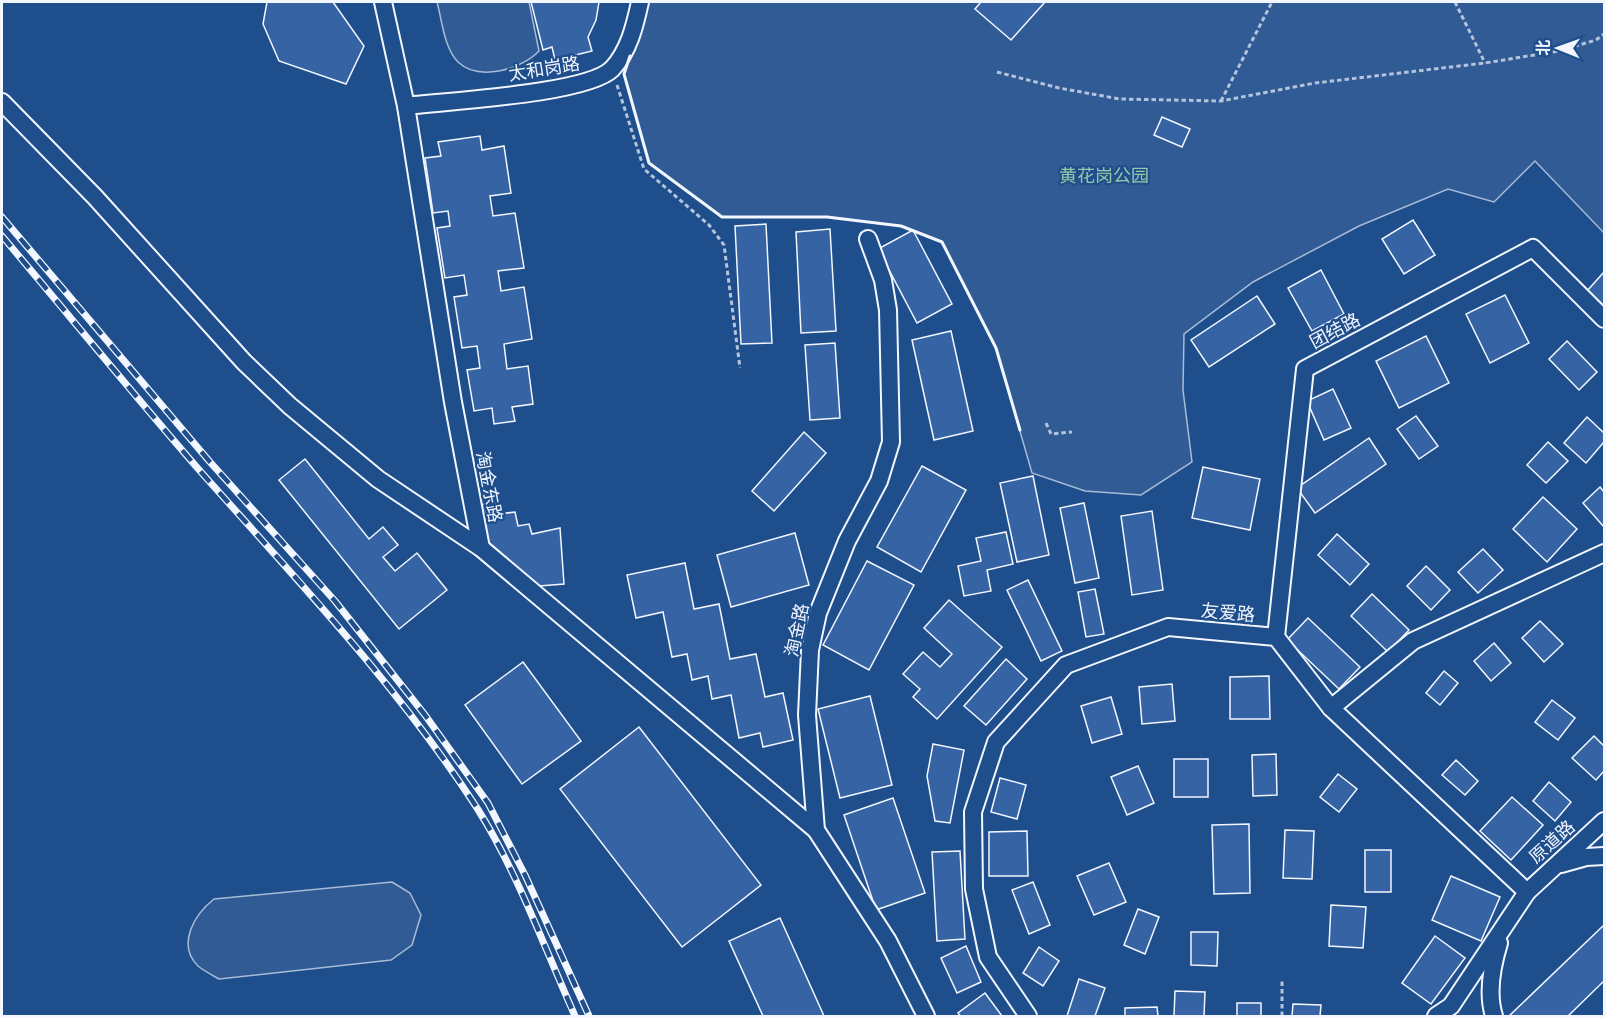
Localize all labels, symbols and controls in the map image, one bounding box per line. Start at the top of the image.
north arrow [1528,18,1588,78]
text: 北 [1531,40,1555,56]
street label: 太和岗路 [506,50,582,87]
park label: 黄花岗公园 [1059,162,1149,189]
street label: 团结路 [1305,306,1365,355]
street label: 淘金东路 [469,449,510,525]
street label: 友爱路 [1200,597,1256,628]
street label: 淘金路 [778,601,815,659]
street label: 原道路 [1523,814,1581,870]

